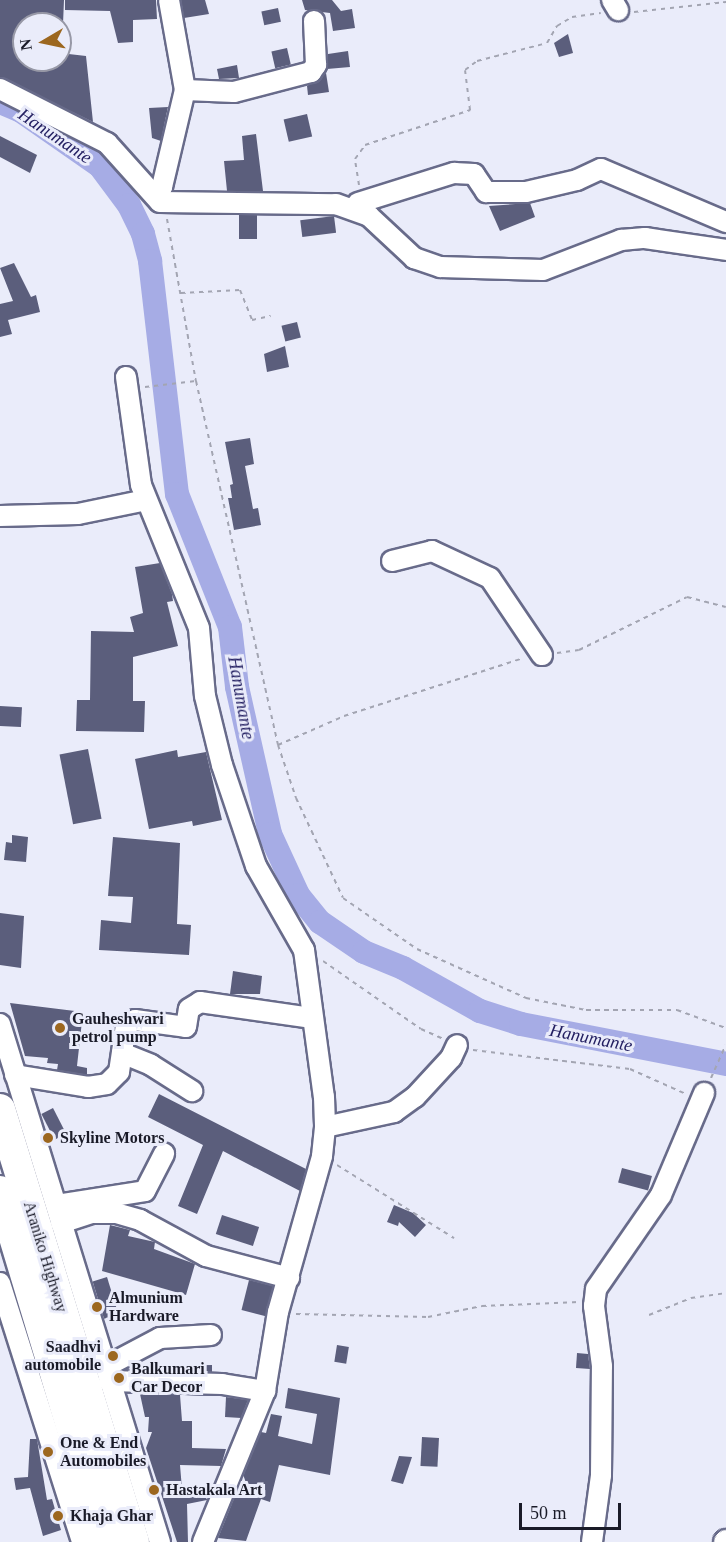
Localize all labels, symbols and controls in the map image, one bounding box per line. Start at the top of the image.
north arrow [12,12,72,72]
text: N [16,38,35,52]
water label: Hanumante [14,104,96,168]
water label: Hanumante [223,655,259,741]
place label: Gauheshwari petrol pump [72,1009,164,1047]
water label: Hanumante [548,1019,634,1057]
marker: Gauheshwari petrol pump [53,1021,67,1035]
place label: Skyline Motors [60,1128,164,1148]
marker: Skyline Motors [41,1131,55,1145]
street label: Araniko Highway [19,1199,71,1315]
place label: Almunium Hardware [109,1288,183,1326]
marker: Almunium Hardware [90,1300,104,1314]
place label: Saadhvi automobile [25,1337,101,1375]
marker: Saadhvi automobile [106,1349,120,1363]
place label: Balkumari Car Decor [131,1359,205,1397]
marker: Balkumari Car Decor [112,1371,126,1385]
place label: One & End Automobiles [60,1433,146,1471]
marker: One & End Automobiles [41,1445,55,1459]
place label: Hastakala Art [166,1480,263,1500]
marker: Hastakala Art [147,1483,161,1497]
scale bar [522,1491,624,1529]
text: 50 m [530,1503,567,1523]
place label: Khaja Ghar [70,1506,153,1526]
marker: Khaja Ghar [51,1509,65,1523]

